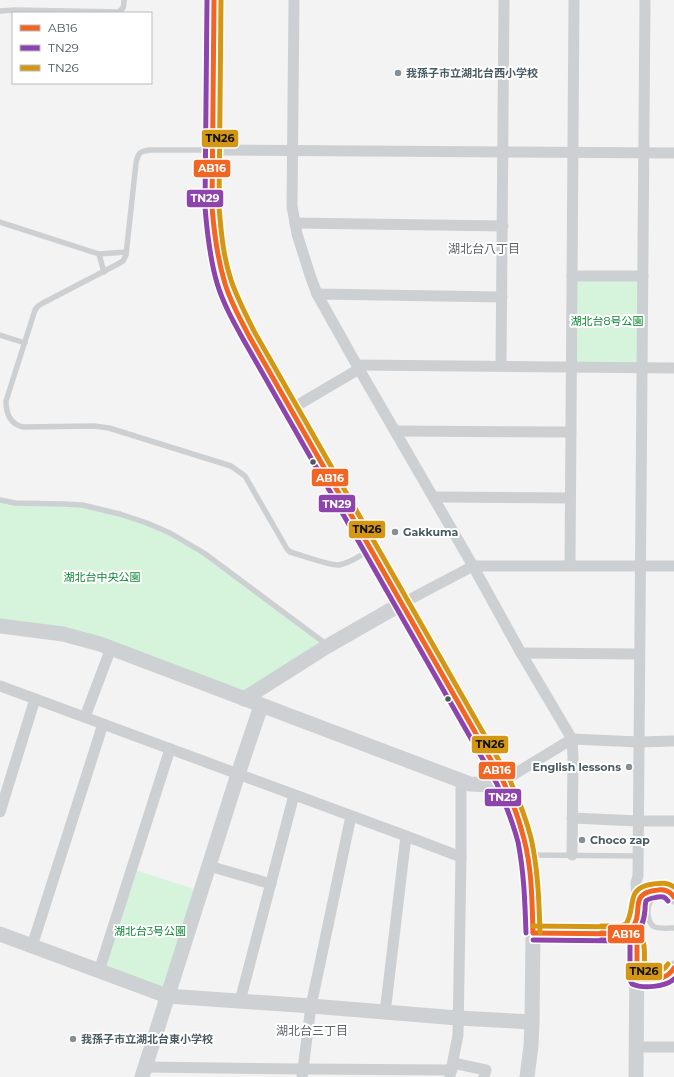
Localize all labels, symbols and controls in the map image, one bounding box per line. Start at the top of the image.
legend [12,12,152,84]
text: AB16 [48,20,77,35]
text: TN29 [48,40,79,55]
text: TN26 [48,60,79,75]
place label: 我孫子市立湖北台西小学校 [406,66,538,80]
marker: 我孫子市立湖北台西小学校 [393,68,403,78]
line badge: TN26 [201,129,239,148]
text: TN26 [205,131,235,145]
line badge: AB16 [193,159,231,178]
text: AB16 [197,161,226,175]
line badge: TN29 [186,189,224,208]
text: TN29 [190,191,220,205]
district label: 湖北台八丁目 [448,241,520,256]
park label: 湖北台8号公園 [570,314,644,328]
unlabelled marker [308,457,318,467]
line badge: AB16 [311,468,349,487]
text: AB16 [315,471,344,485]
line badge: TN29 [318,494,356,513]
text: TN29 [322,497,352,511]
line badge: TN26 [348,520,386,539]
text: TN26 [352,522,382,536]
place label: Gakkuma [403,525,459,539]
marker: Gakkuma [390,527,400,537]
park label: 湖北台中央公園 [64,570,141,584]
unlabelled marker [443,694,453,704]
line badge: TN26 [471,735,509,754]
text: TN26 [475,737,505,751]
place label: English lessons [533,760,621,774]
line badge: AB16 [478,761,516,780]
marker: English lessons [624,762,634,772]
text: AB16 [482,763,511,777]
line badge: TN29 [484,788,522,807]
text: TN29 [488,790,518,804]
place label: Choco zap [590,833,650,847]
marker: Choco zap [577,835,587,845]
park label: 湖北台3号公園 [114,924,186,938]
line badge: AB16 [607,924,645,944]
text: AB16 [611,927,640,941]
line badge: TN26 [625,962,663,981]
text: TN26 [629,964,659,978]
district label: 湖北台三丁目 [276,1023,348,1038]
place label: 我孫子市立湖北台東小学校 [81,1032,213,1046]
marker: 我孫子市立湖北台東小学校 [68,1034,78,1044]

